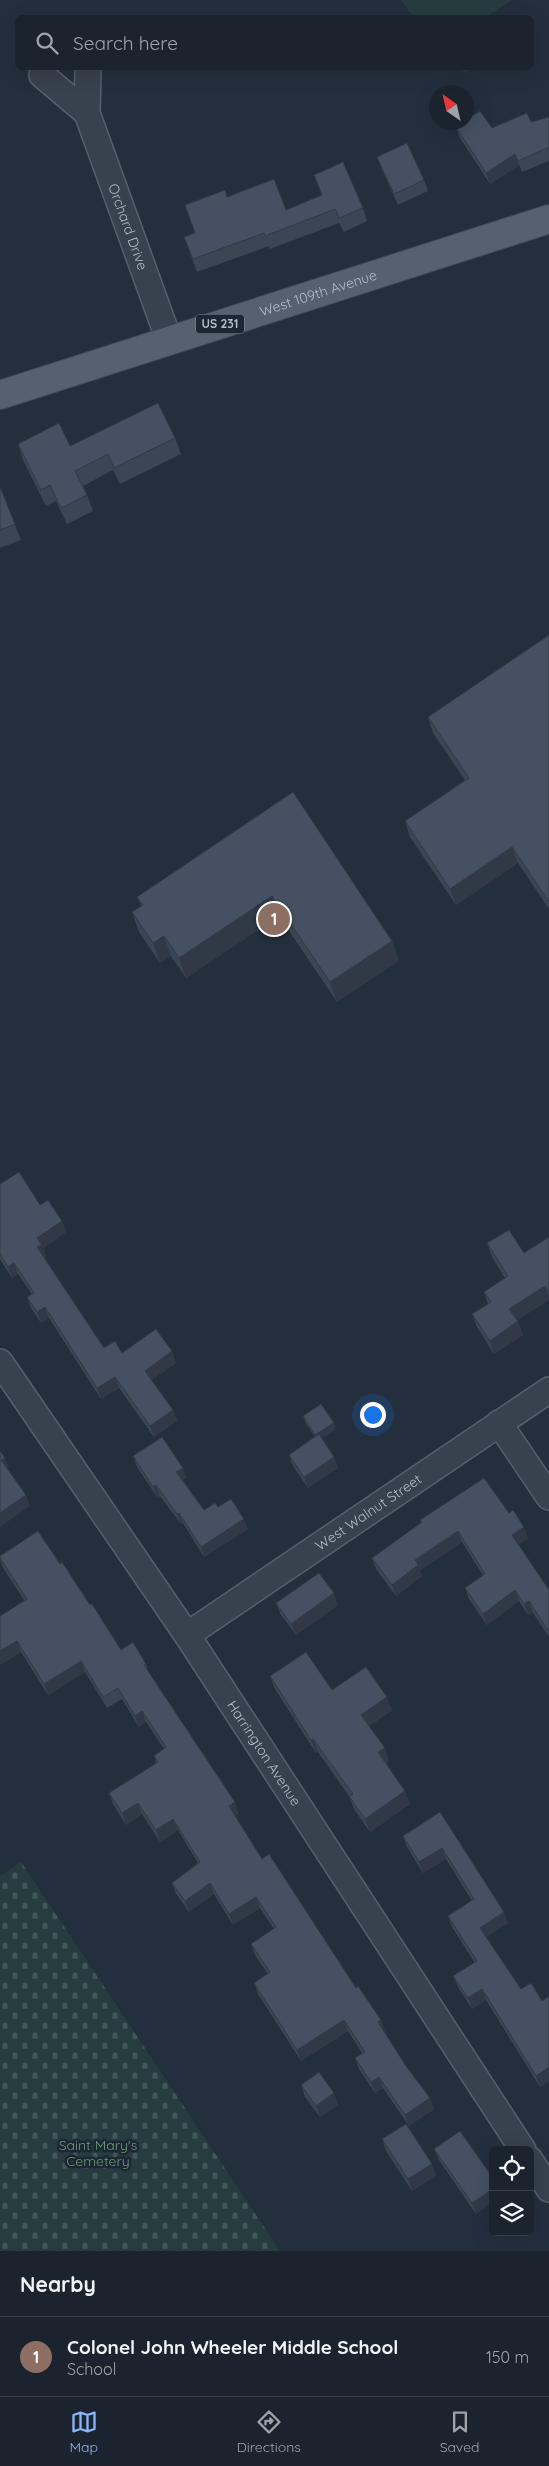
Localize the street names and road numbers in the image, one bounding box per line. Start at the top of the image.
street label: Orchard Drive [104,181,152,273]
street label: West 109th Avenue [257,266,379,320]
road number: US 231 [196,314,244,334]
street label: West Walnut Street [312,1470,425,1555]
street label: Harrington Avenue [223,1697,305,1809]

